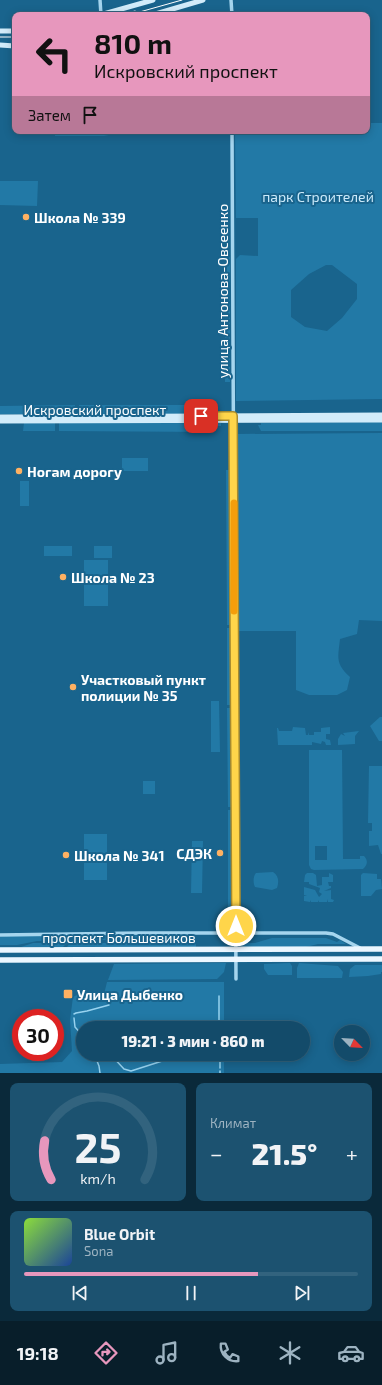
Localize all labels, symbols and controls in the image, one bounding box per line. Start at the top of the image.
text: 810 m [94,26,172,60]
icon: left [28,28,80,80]
text: Искровский проспект [94,60,278,82]
icon: arrive [79,104,101,126]
text: Затем [28,106,71,124]
park label: парк Строителей [262,188,374,205]
street label: улица Антонова-Овсеенко [214,204,231,378]
place label: Школа № 339 [34,209,126,226]
marker: Школа № 339 [21,212,31,222]
pin [184,399,218,433]
street label: Искровский проспект [24,401,167,418]
icon: arrive [190,405,212,427]
place label: Ногам дорогу [27,463,122,480]
marker: Ногам дорогу [14,466,24,476]
place label: Школа № 23 [71,569,155,586]
marker: Школа № 23 [58,572,68,582]
place label: Участковый пункт полиции № 35 [81,671,206,704]
marker: Участковый пункт полиции № 35 [68,682,78,692]
place label: СДЭК [176,845,212,862]
place label: Школа № 341 [74,847,164,864]
marker: СДЭК [215,848,225,858]
marker: Школа № 341 [61,850,71,860]
position arrow [215,905,257,947]
street label: проспект Большевиков [42,929,196,946]
place label: Улица Дыбенко [77,986,183,1003]
marker: Улица Дыбенко [62,988,74,1000]
speed limit sign: 30 [12,1009,64,1061]
north arrow [334,1025,370,1061]
map controls [334,1025,370,1061]
text: 19:21 · 3 мин · 860 m [121,1032,265,1050]
text: Климат [210,1115,256,1131]
text: 25 [74,1121,122,1171]
text: 21.5° [252,1135,317,1171]
text: − [210,1140,223,1166]
text: + [346,1140,358,1166]
text: km/h [80,1170,116,1187]
text: Blue Orbit [84,1225,155,1243]
text: Sona [84,1243,113,1259]
icon: previous [69,1282,91,1304]
icon: pause [180,1282,202,1304]
icon: next [291,1282,313,1304]
icon: directions [92,1339,120,1367]
icon: music [153,1339,181,1367]
icon: phone [215,1339,243,1367]
icon: climate [276,1339,304,1367]
icon: car [337,1339,365,1367]
text: 19:18 [17,1342,59,1364]

